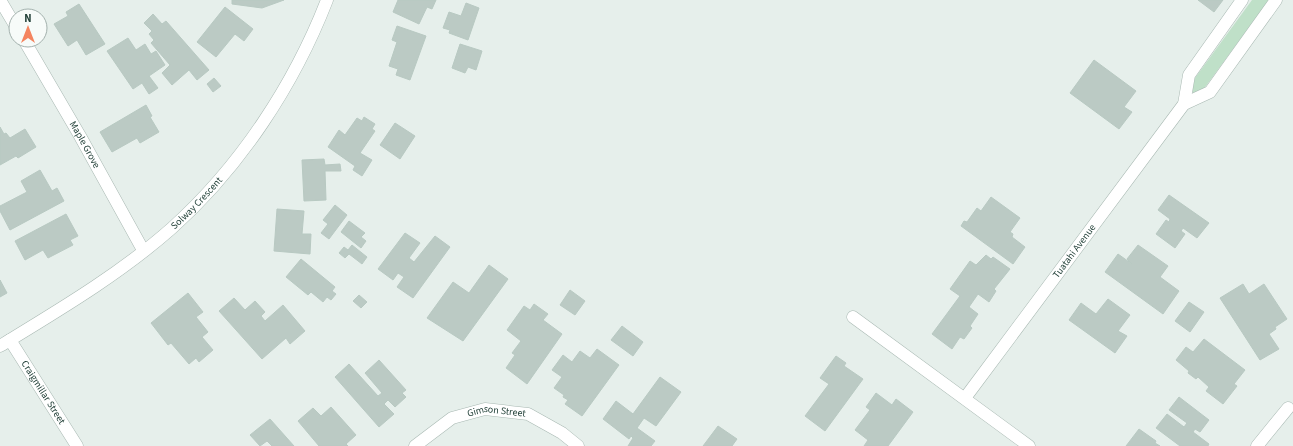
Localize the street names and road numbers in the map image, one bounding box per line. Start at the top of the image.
street label: Maple Grove [66,119,103,171]
street label: Solway Crescent [168,173,226,233]
street label: Tuatahi Avenue [1050,221,1099,281]
street label: Craigmillar Street [18,358,69,428]
street label: Gimson Street [466,402,527,421]

